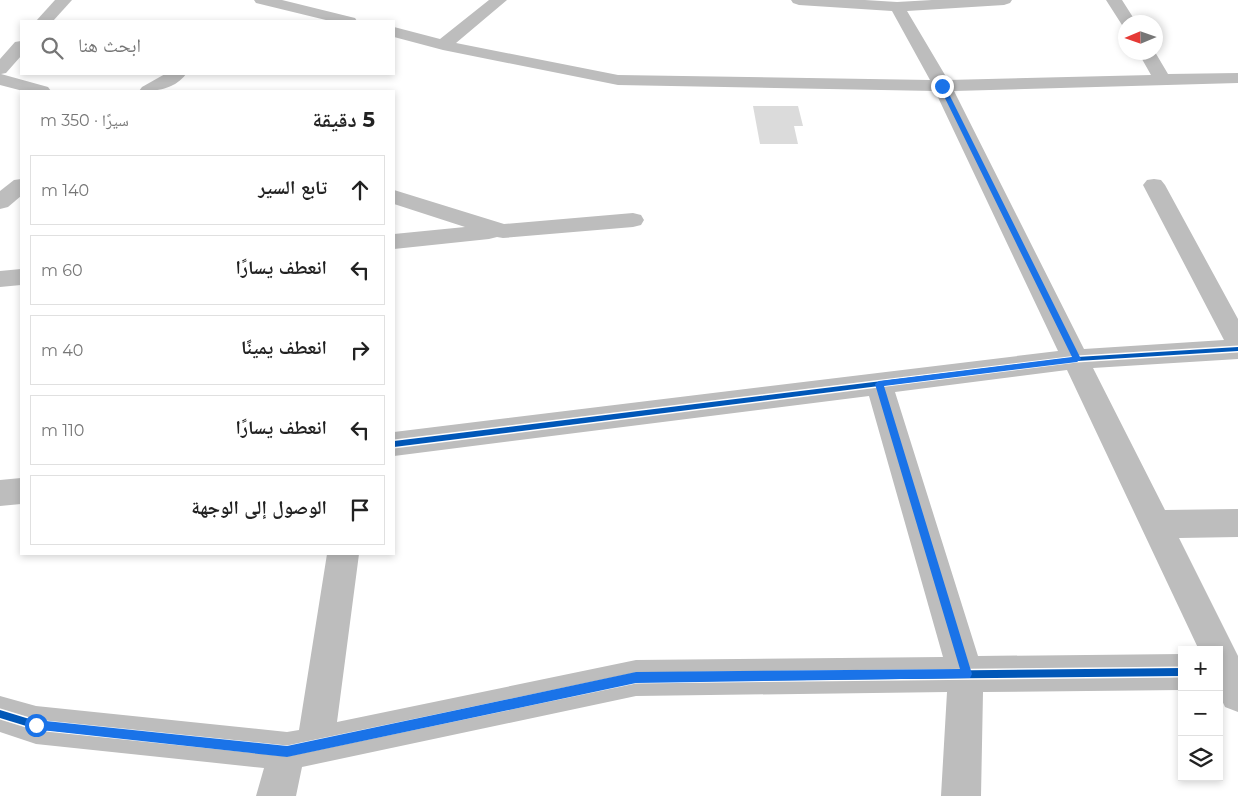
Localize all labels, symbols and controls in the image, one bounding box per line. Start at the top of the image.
north arrow [1118,15,1163,60]
search box [20,20,395,75]
icon: search [38,34,66,62]
text: ابحث هنا [78,34,141,57]
route end [931,75,954,98]
text: 5 دقيقة [312,107,375,132]
text: سيرًا · 350 m [40,111,129,130]
text: تابع السير [258,176,327,199]
icon: ahead [346,176,374,204]
text: 140 m [41,181,89,200]
text: انعطف يسارًا [235,256,327,279]
icon: left [346,256,374,284]
text: 60 m [41,261,83,280]
text: انعطف يمينًا [241,336,327,359]
icon: right [346,336,374,364]
text: 40 m [41,341,83,360]
text: انعطف يسارًا [235,416,327,439]
icon: left [346,416,374,444]
text: 110 m [41,421,84,440]
text: الوصول إلى الوجهة [191,496,327,519]
icon: arrive [346,496,374,524]
map controls [1178,646,1223,781]
button: + [1178,646,1223,691]
button: − [1178,691,1223,736]
route start [25,714,48,737]
button: layers [1178,736,1223,781]

